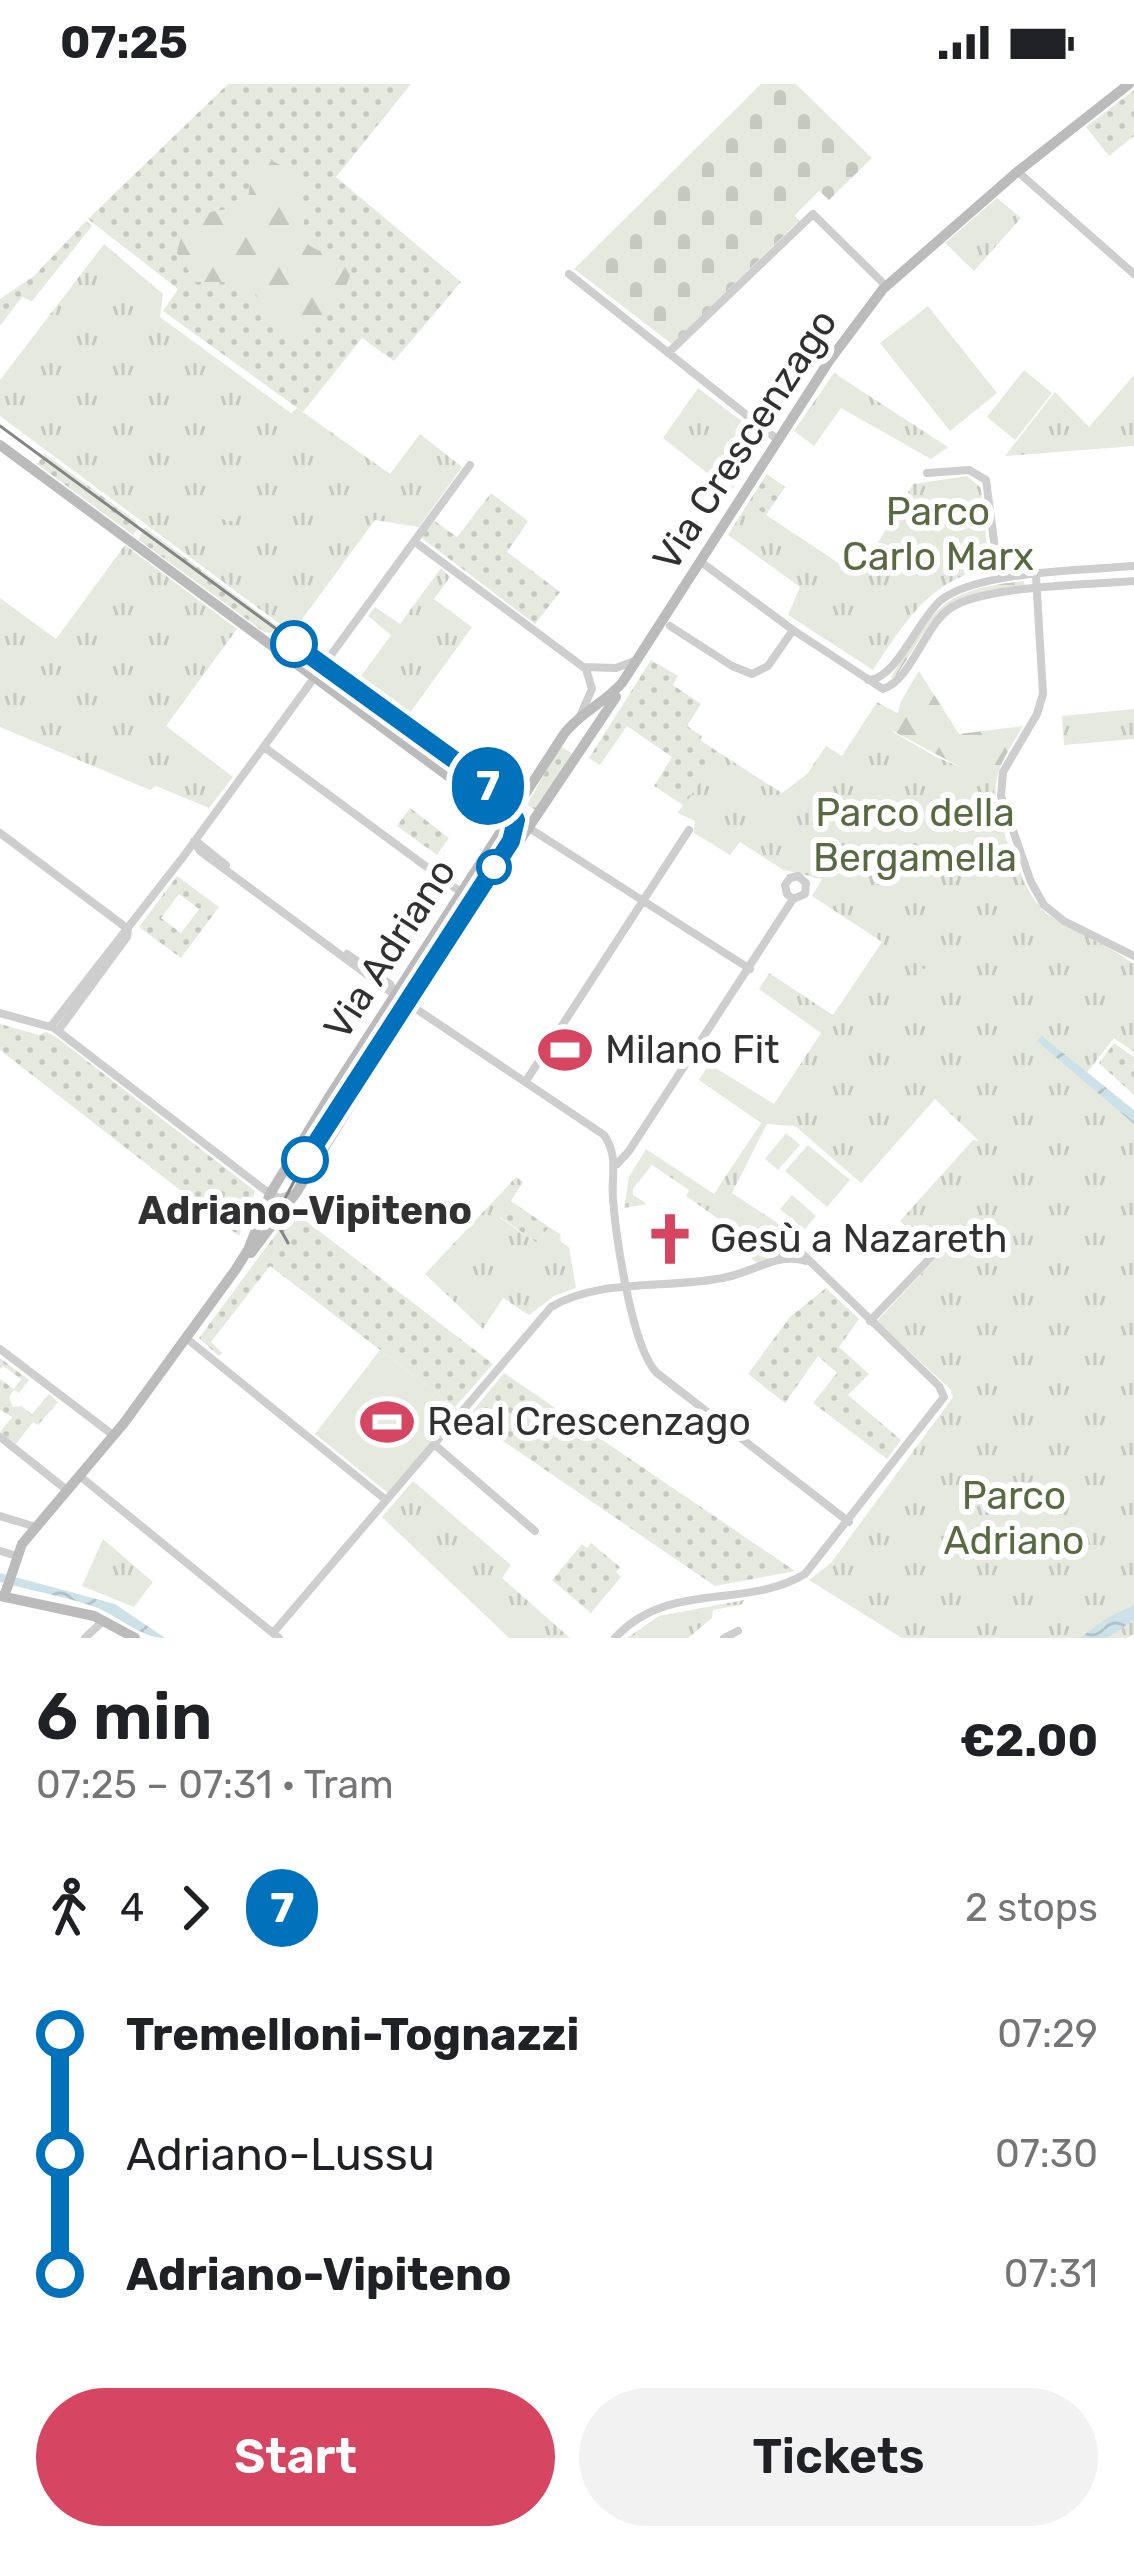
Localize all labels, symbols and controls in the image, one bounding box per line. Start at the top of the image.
text: 07:25 [60,16,188,69]
street label: Via Crescenzago [643,301,847,579]
park label: Parco Carlo Marx [842,489,1034,580]
unlabelled marker [272,622,316,666]
line badge: 7 [449,747,527,825]
text: 7 [476,761,500,811]
park label: Parco della Bergamella [813,790,1017,881]
street label: Via Adriano [315,850,465,1048]
unlabelled marker [478,851,510,883]
sports icon: Milano Fit [536,1021,594,1079]
place label: Milano Fit [605,1027,779,1073]
marker: Adriano-Vipiteno [283,1138,327,1182]
place label: Adriano-Vipiteno [138,1188,472,1234]
church icon: Gesù a Nazareth [641,1210,699,1268]
place label: Gesù a Nazareth [710,1216,1008,1262]
sports icon: Real Crescenzago [358,1393,416,1451]
place label: Real Crescenzago [427,1399,751,1445]
park label: Parco Adriano [944,1473,1084,1564]
text: 6 min [36,1677,213,1756]
text: €2.00 [960,1714,1098,1767]
text: 07:25 – 07:31 · Tram [36,1762,394,1808]
icon: walk [36,1875,102,1941]
icon: forward [162,1875,228,1941]
text: 7 [270,1883,294,1933]
text: 4 [120,1885,144,1931]
text: 2 stops [965,1885,1098,1931]
text: Tremelloni-Tognazzi [126,2008,579,2061]
text: 07:29 [997,2011,1098,2057]
text: Adriano-Lussu [126,2128,435,2181]
text: 07:30 [995,2131,1098,2177]
text: Adriano-Vipiteno [126,2248,512,2301]
text: 07:31 [1004,2251,1098,2297]
button: Start [36,2388,555,2526]
button: Tickets [579,2388,1098,2526]

